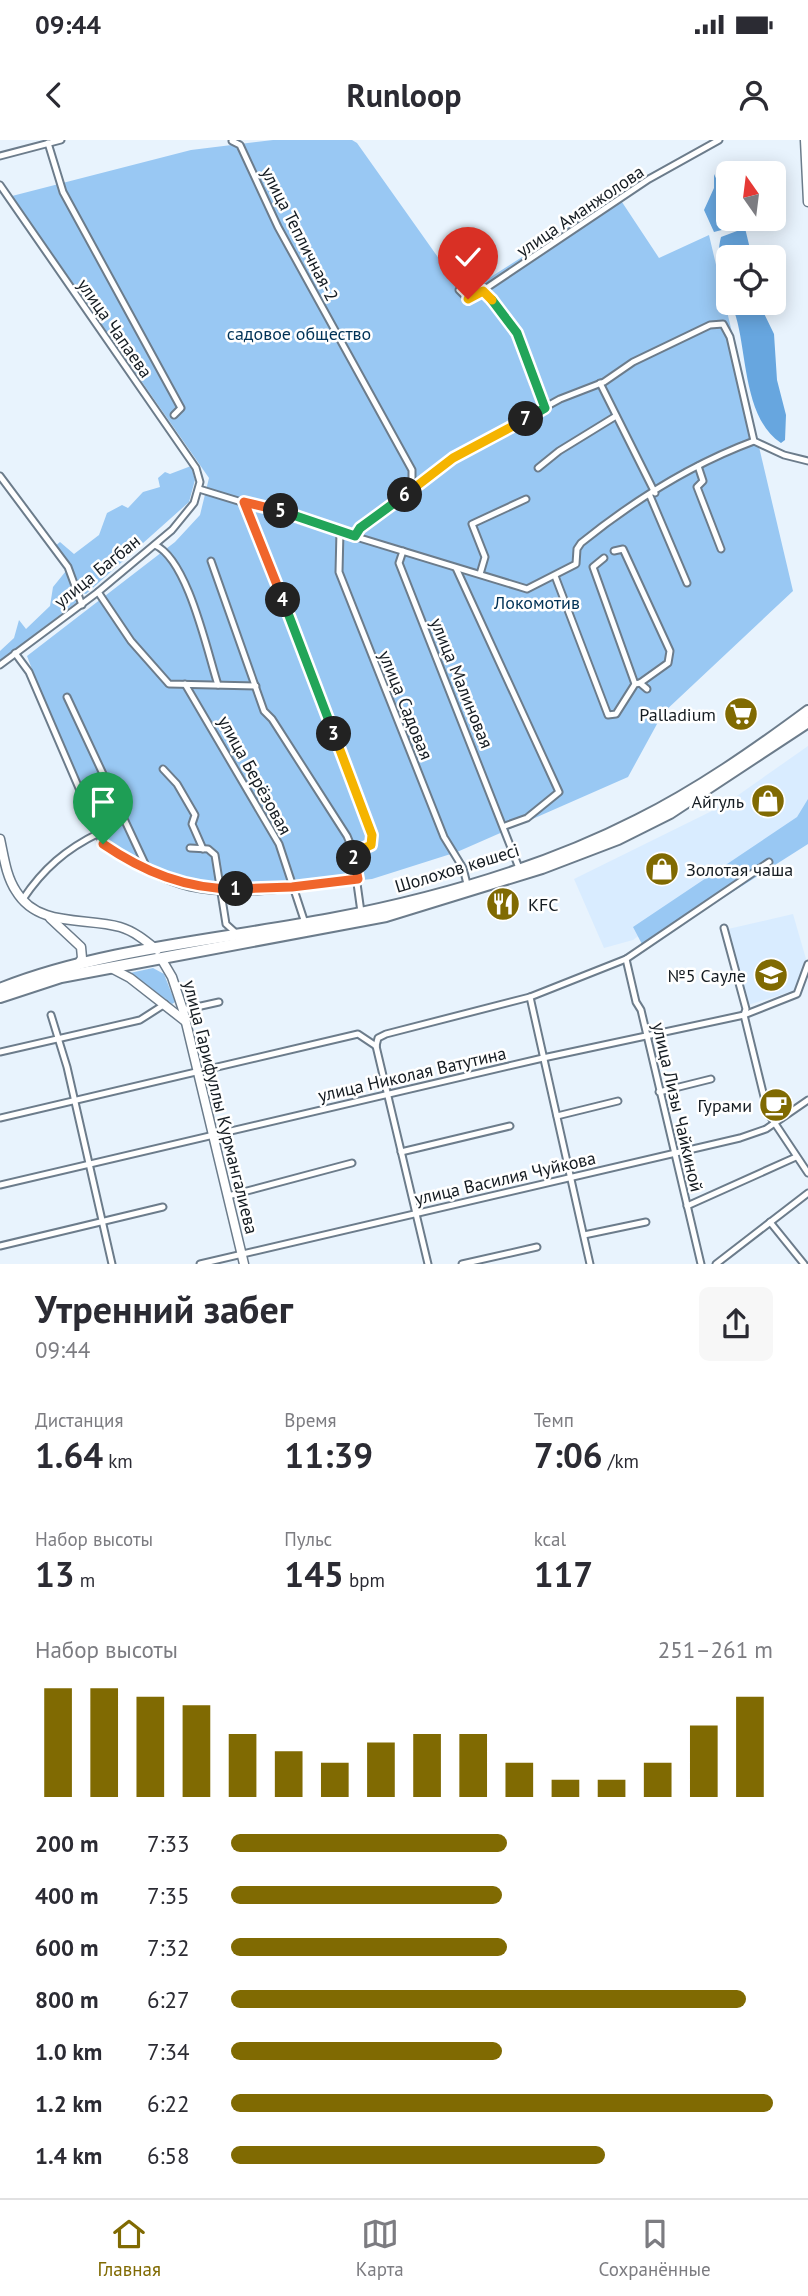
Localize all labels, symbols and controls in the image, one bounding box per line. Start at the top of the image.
text: 09:44 [35,8,101,41]
text: Runloop [347,74,461,116]
icon: back [35,76,73,114]
icon: person [735,76,773,114]
street label: улица Аманжолова [512,160,648,262]
north arrow [716,161,786,231]
map controls [716,161,786,315]
street label: улица Тепличная-2 [256,163,344,305]
pin [438,227,498,299]
icon: check [449,238,487,276]
button: locate [716,245,786,315]
street label: улица Чапаева [72,274,158,382]
park label: садовое общество [227,322,371,345]
pin: 7 [508,402,544,436]
text: 7 [520,406,531,430]
pin: 6 [388,478,422,512]
text: 6 [399,482,410,506]
pin: 5 [264,494,298,528]
text: 5 [275,498,286,522]
street label: улица Багбан [49,529,145,613]
pin: 4 [266,582,300,617]
text: 4 [277,587,288,611]
park label: Локомотив [493,591,580,614]
street label: улица Малиновая [425,614,499,752]
street label: улица Садовая [374,647,438,763]
supermarket icon: Palladium [722,695,760,733]
place label: Palladium [639,703,716,726]
street label: улица Берёзовая [213,711,297,839]
pin: 3 [316,716,352,752]
text: 3 [328,721,339,745]
pin [73,772,133,844]
shop icon: Айгуль [749,782,787,820]
icon: arrive [84,783,122,821]
place label: Айгуль [691,790,744,813]
street label: Шолохов көшесі [392,838,522,898]
pin: 2 [336,840,372,876]
text: 2 [348,845,359,869]
shop icon: Золотая чаша [643,850,681,888]
place label: Золотая чаша [686,858,793,881]
pin: 1 [218,872,254,906]
text: 1 [230,876,241,900]
restaurant icon: KFC [484,885,522,923]
place label: KFC [528,893,559,916]
school or university icon: №5 Сауле [752,956,790,994]
place label: №5 Сауле [667,964,746,987]
street label: улица Гарифуллы Курмангалиева [178,978,264,1236]
street label: улица Лизы Чайкиной [647,1020,709,1194]
street label: улица Николая Ватутина [316,1041,508,1107]
cafe icon: Гурами [757,1086,795,1124]
place label: Гурами [698,1094,752,1117]
street label: улица Василия Чуйкова [412,1146,598,1210]
text: Утренний забег [35,1284,293,1333]
button: share [699,1287,773,1361]
text: 09:44 [35,1335,90,1364]
text: Дистанция [35,1408,123,1432]
text: Время [284,1408,337,1432]
text: Темп [534,1408,574,1432]
text: 1.64 [35,1432,103,1478]
text: 11:39 [284,1432,373,1478]
text: 7:06 [534,1432,603,1478]
text: km [103,1449,133,1473]
text: /km [603,1449,639,1473]
text: Набор высоты [35,1527,153,1551]
text: Пульс [284,1527,332,1551]
text: kcal [534,1527,566,1551]
text: 13 [35,1551,75,1597]
text: 145 [284,1551,344,1597]
text: 117 [534,1551,593,1597]
text: m [75,1568,95,1592]
text: bpm [344,1568,385,1592]
text: Набор высоты [35,1635,178,1664]
text: 251–261 m [658,1635,773,1664]
text: 200 m [35,1829,98,1858]
text: 7:33 [147,1829,190,1858]
text: 400 m [35,1881,98,1910]
text: 7:35 [147,1881,190,1910]
text: 600 m [35,1933,98,1962]
text: 7:32 [147,1933,190,1962]
text: 800 m [35,1985,98,2014]
text: 6:27 [147,1985,190,2014]
text: 1.0 km [35,2037,102,2066]
text: 7:34 [147,2037,190,2066]
text: 1.2 km [35,2089,102,2118]
text: 6:22 [147,2089,190,2118]
text: 1.4 km [35,2141,102,2170]
text: 6:58 [147,2141,190,2170]
tab: Главная [97,2215,161,2281]
tab: Карта [356,2215,404,2281]
tab: Сохранённые [599,2215,711,2281]

